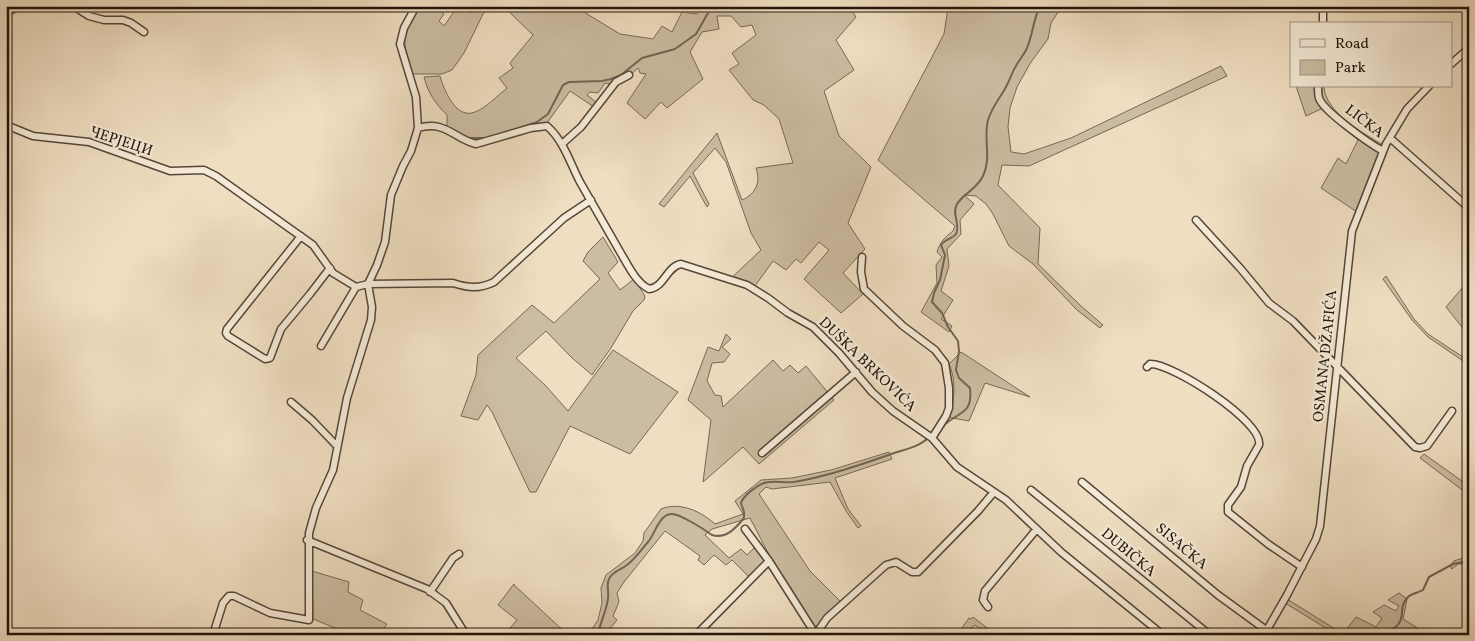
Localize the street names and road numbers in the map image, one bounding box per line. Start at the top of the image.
street label: LIČKA [1340,100,1388,144]
street label: ЧЕРЈЕЦИ [87,122,155,162]
street label: OSMANA DŽAFIĆA [1309,288,1343,423]
street label: DUŠKA BRKOVIĆA [813,313,921,418]
street label: SISAČKA [1150,519,1212,575]
street label: DUBIČKA [1096,524,1160,583]

